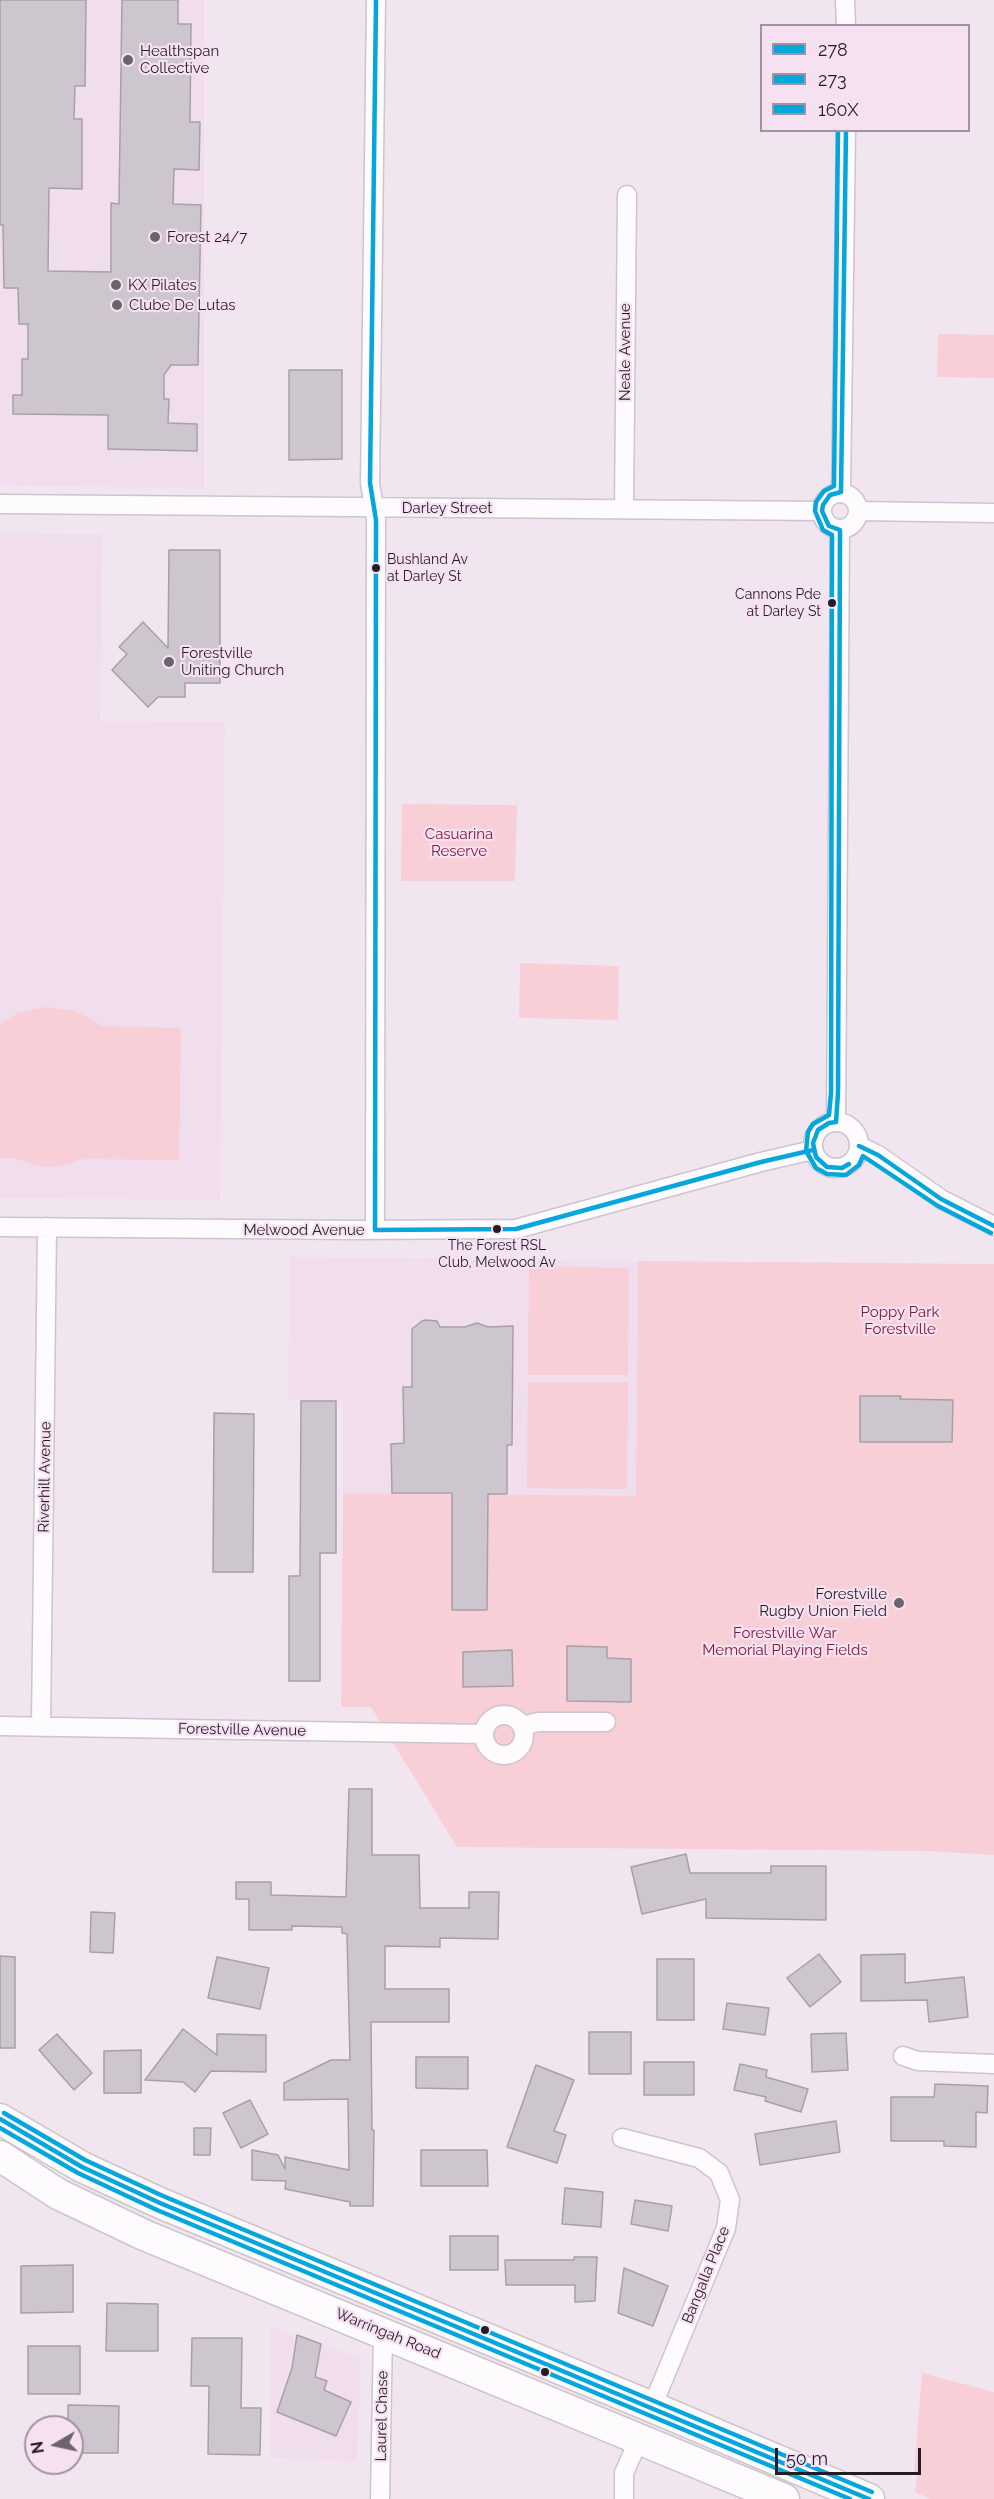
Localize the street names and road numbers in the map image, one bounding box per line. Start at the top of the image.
street label: Neale Avenue [616,303,634,401]
street label: Darley Street [402,499,492,517]
street label: Melwood Avenue [243,1221,365,1239]
street label: Riverhill Avenue [35,1421,55,1533]
street label: Forestville Avenue [178,1720,306,1740]
street label: Bangalla Place [678,2224,734,2326]
street label: Warringah Road [333,2305,443,2363]
street label: Laurel Chase [372,2370,392,2462]

